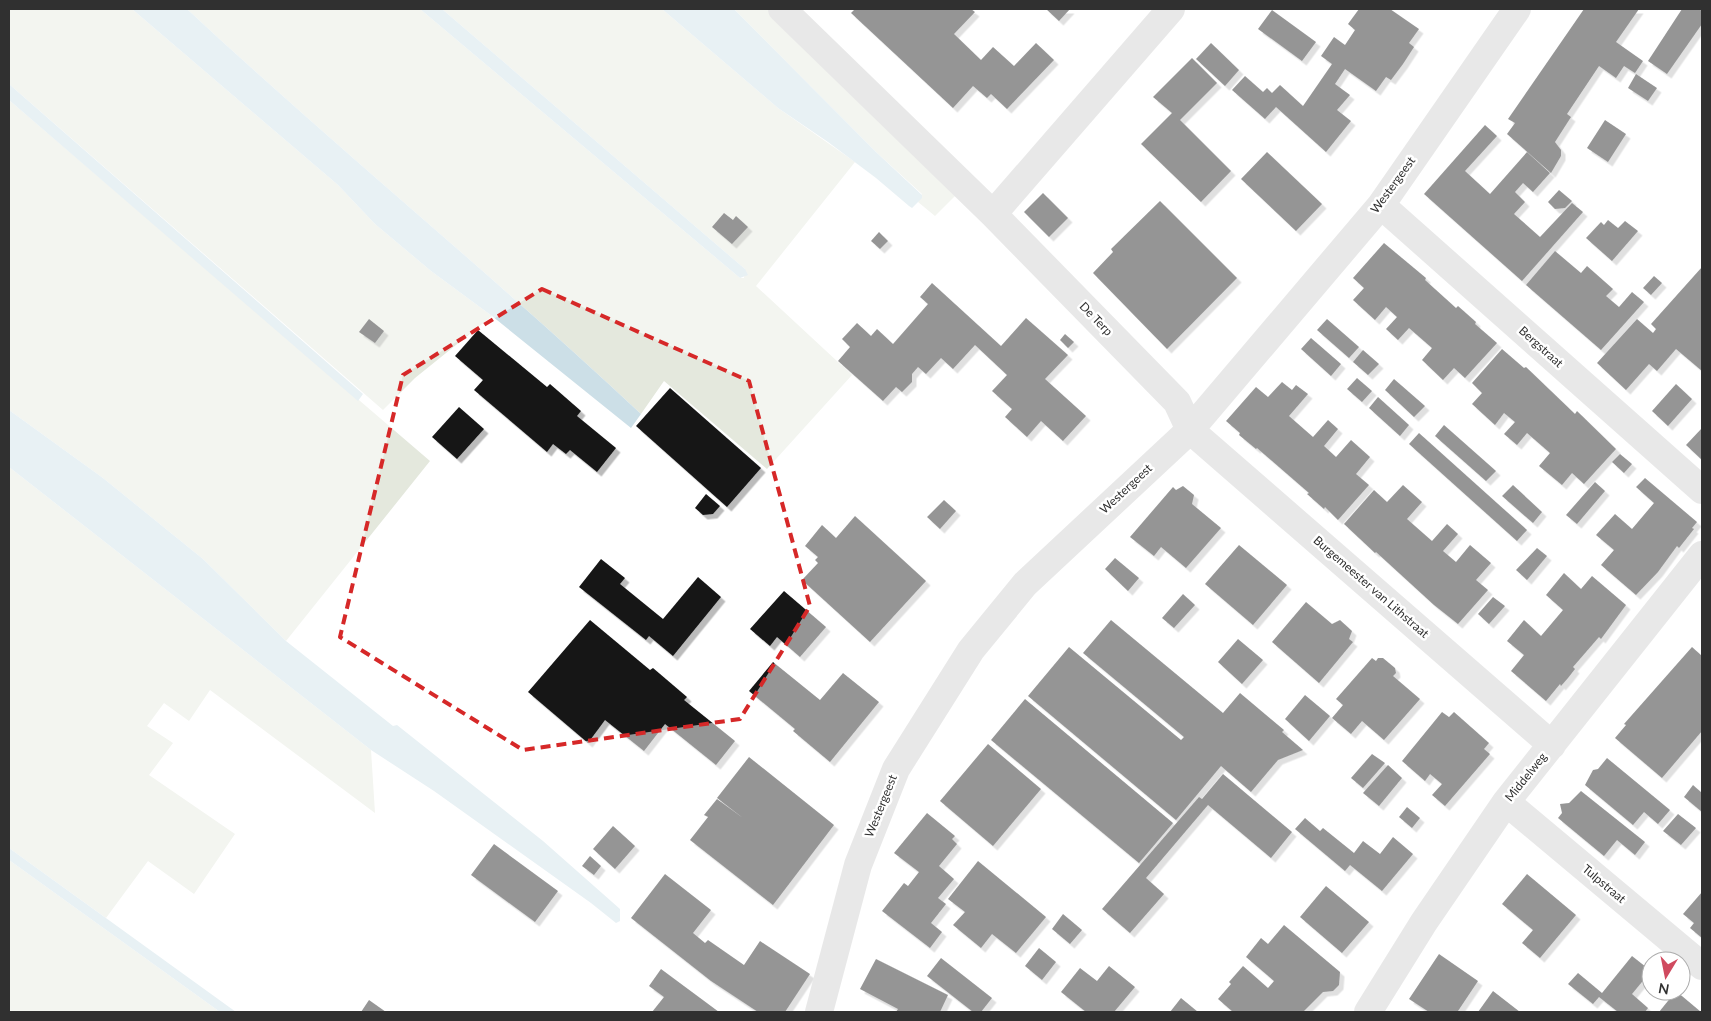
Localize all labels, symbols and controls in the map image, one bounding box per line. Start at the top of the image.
street label: Westergeest [1367,153,1419,216]
street label: De Terp [1077,299,1116,339]
street label: Bergstraat [1516,323,1567,371]
street label: Westergeest [1096,460,1156,517]
street label: Burgemeester van Lithstraat [1311,532,1433,641]
street label: Middelweg [1501,749,1550,804]
street label: Westergeest [861,772,900,839]
street label: Tulpstraat [1580,861,1630,907]
north arrow [1641,951,1691,1001]
text: N [1657,980,1670,999]

